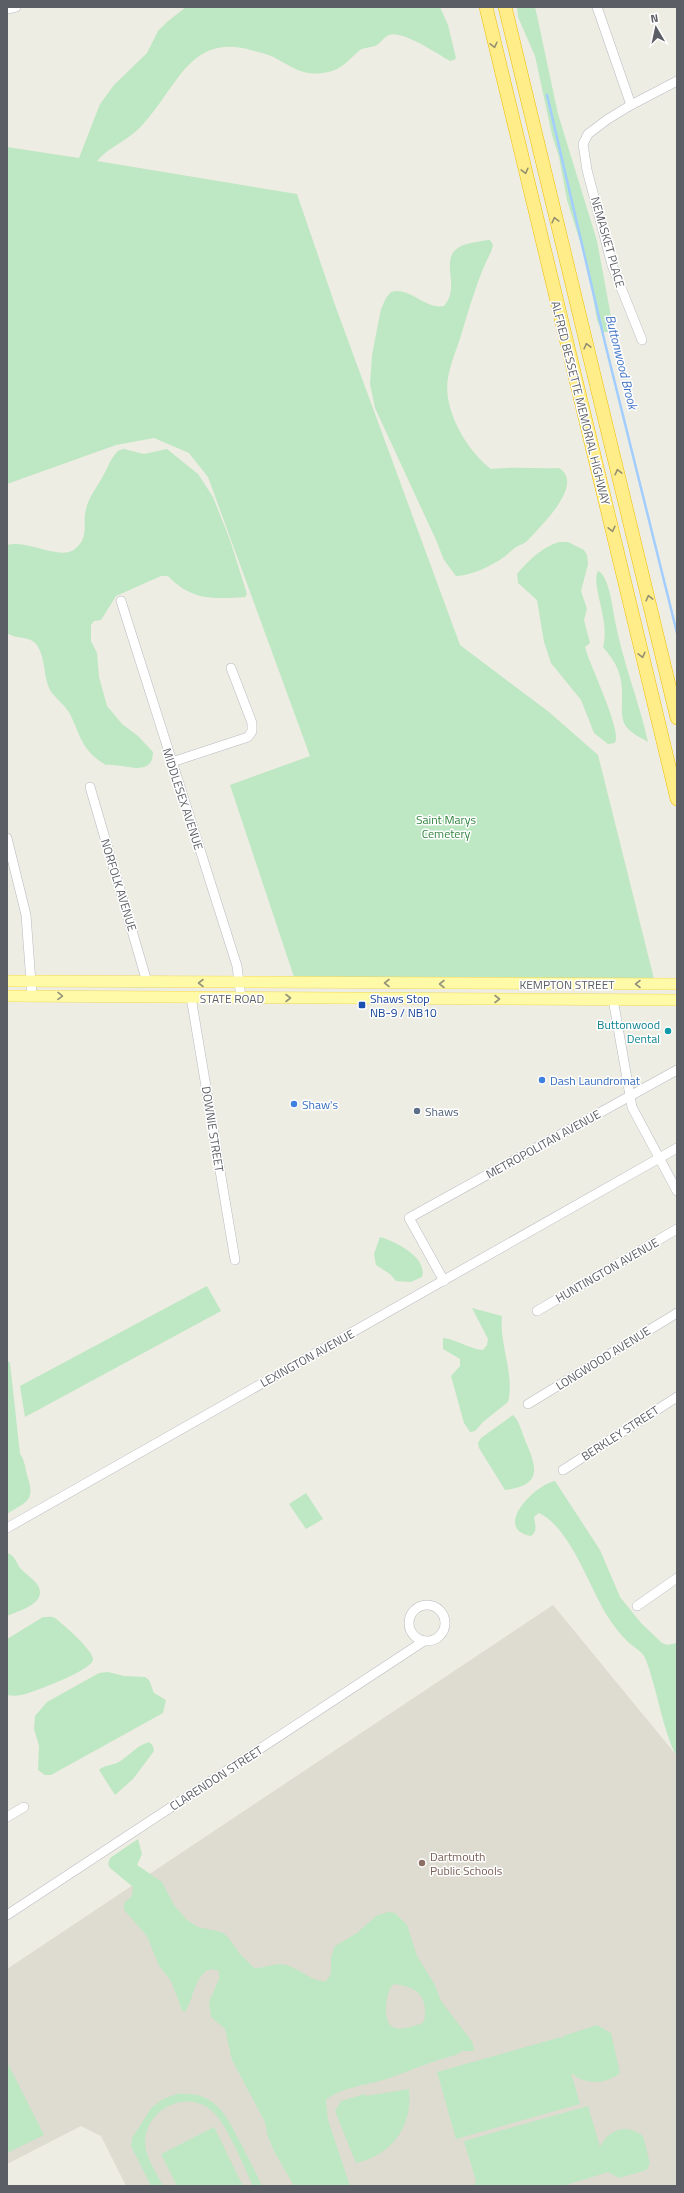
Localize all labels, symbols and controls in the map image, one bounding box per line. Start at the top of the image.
north arrow [636,8,676,48]
text: N [649,10,659,27]
one-way arrow [490,42,498,48]
one-way arrow [521,168,529,175]
street label: NEMASKET PLACE [586,194,630,290]
one-way arrow [552,217,560,223]
street label: ALFRED BESSETTE MEMORIAL HIGHWAY [546,299,616,508]
water label: Buttonwood Brook [601,313,644,413]
one-way arrow [583,343,591,349]
one-way arrow [614,469,622,476]
one-way arrow [607,525,616,532]
one-way arrow [646,595,654,602]
one-way arrow [638,652,646,659]
street label: MIDDLESEX AVENUE [158,746,209,853]
park label: Saint Marys Cemetery [416,810,476,843]
street label: NORFOLK AVENUE [96,836,142,934]
street label: KEMPTON STREET [519,975,615,994]
one-way arrow [198,978,204,987]
one-way arrow [384,979,390,987]
one-way arrow [439,980,445,988]
one-way arrow [635,980,641,988]
street label: STATE ROAD [200,989,264,1008]
place label: Shaws Stop NB-9 / NB10 [370,989,437,1022]
one-way arrow [57,992,63,1000]
one-way arrow [285,994,291,1002]
one-way arrow [494,995,500,1003]
marker: Shaws Stop NB-9 / NB10 [357,1000,367,1010]
place label: Buttonwood Dental [597,1015,660,1048]
marker: Buttonwood Dental [663,1026,673,1036]
place label: Dash Laundromat [550,1071,641,1090]
marker: Dash Laundromat [537,1075,547,1085]
street label: DOWNIE STREET [197,1085,229,1174]
place label: Shaw's [302,1095,339,1114]
marker: Shaw's [289,1099,299,1109]
place label: Shaws [425,1102,459,1121]
street label: METROPOLITAN AVENUE [482,1104,604,1183]
marker: Shaws [412,1106,422,1116]
street label: HUNTINGTON AVENUE [552,1233,662,1307]
street label: LONGWOOD AVENUE [552,1321,654,1395]
street label: LEXINGTON AVENUE [256,1324,358,1392]
street label: BERKLEY STREET [577,1400,663,1465]
street label: CLARENDON STREET [166,1740,267,1815]
place label: Dartmouth Public Schools [430,1847,503,1880]
marker: Dartmouth Public Schools [417,1858,427,1868]

